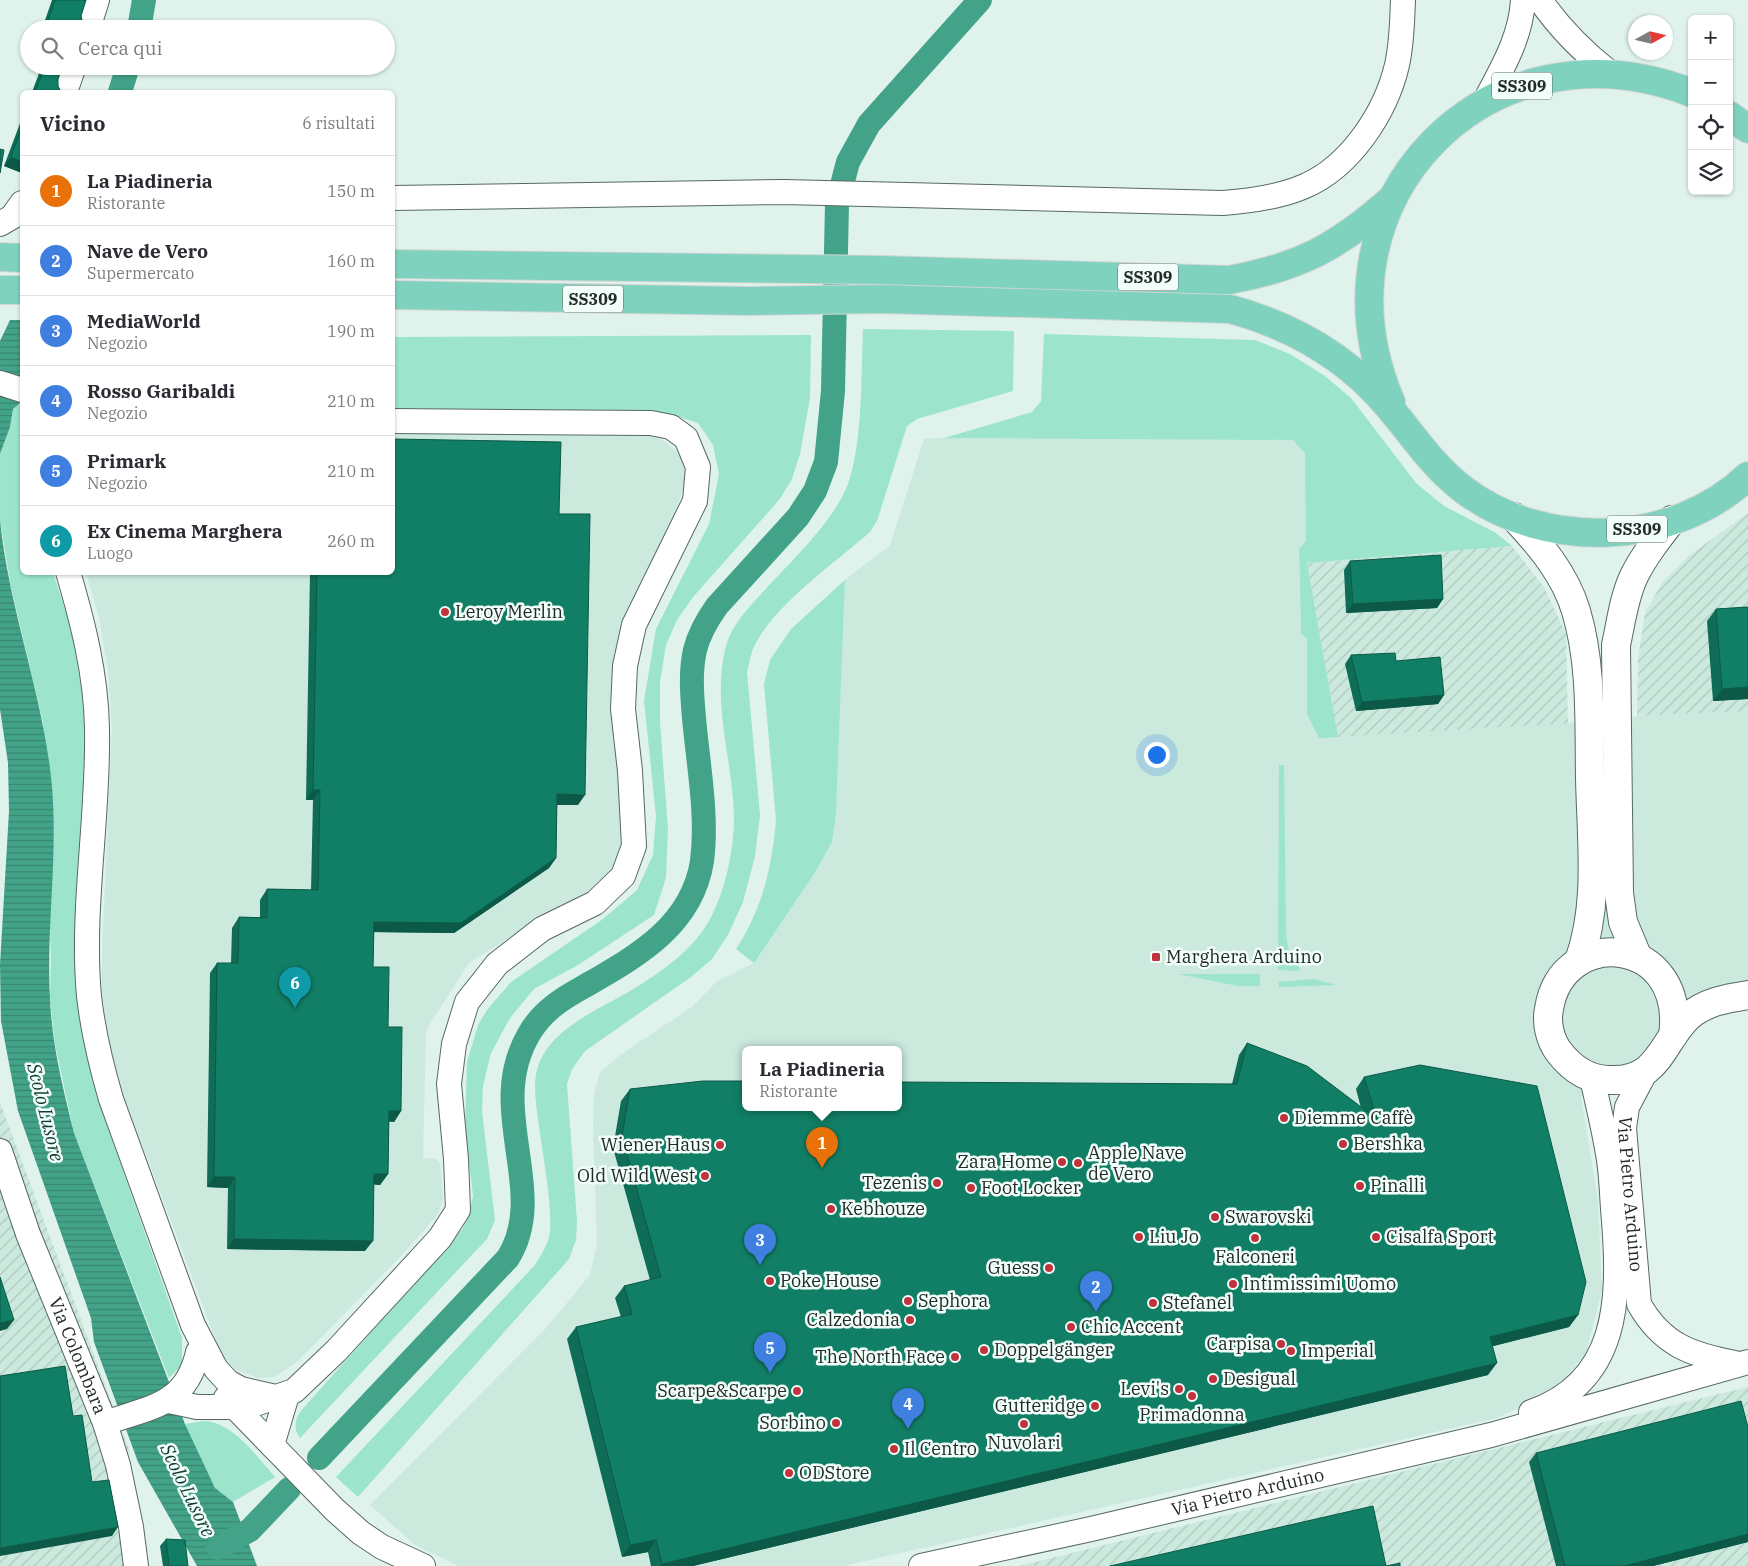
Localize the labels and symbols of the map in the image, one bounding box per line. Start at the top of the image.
north arrow [1628,15,1673,60]
road number: SS309 [1492,72,1552,100]
road number: SS309 [1118,264,1178,290]
road number: SS309 [563,286,623,312]
road number: SS309 [1607,516,1667,542]
place label: Leroy Merlin [455,600,563,623]
marker: Leroy Merlin [439,606,451,618]
your location [1144,742,1170,768]
place label: Marghera Arduino [1166,945,1322,968]
marker: Marghera Arduino [1150,951,1162,963]
pin: 6 [279,967,311,1008]
water label: Scolo Lusore [22,1059,70,1164]
place label: Diemme Caffè [1294,1106,1413,1129]
marker: Diemme Caffè [1278,1112,1290,1124]
street label: Via Pietro Arduino [1613,1114,1648,1273]
pin: 1 [806,1127,838,1168]
place label: Bershka [1353,1132,1423,1155]
place label: Wiener Haus [600,1133,710,1156]
marker: Bershka [1337,1138,1349,1150]
marker: Wiener Haus [714,1139,726,1151]
place label: Apple Nave de Vero [1088,1141,1184,1185]
place label: Zara Home [958,1150,1052,1173]
marker: Zara Home [1056,1156,1068,1168]
marker: Apple Nave de Vero [1072,1157,1084,1169]
place label: Old Wild West [577,1164,695,1187]
marker: Old Wild West [699,1170,711,1182]
place label: Tezenis [862,1171,927,1194]
place label: Pinalli [1370,1174,1425,1197]
place label: Foot Locker [981,1176,1081,1199]
marker: Tezenis [931,1177,943,1189]
marker: Pinalli [1354,1180,1366,1192]
marker: Foot Locker [965,1182,977,1194]
place label: Kebhouze [841,1197,925,1220]
marker: Kebhouze [825,1203,837,1215]
place label: Swarovski [1225,1205,1312,1228]
marker: Swarovski [1209,1211,1221,1223]
pin: 3 [744,1224,776,1265]
place label: Liu Jo [1149,1225,1199,1248]
place label: Cisalfa Sport [1386,1225,1494,1248]
marker: Liu Jo [1133,1231,1145,1243]
marker: Cisalfa Sport [1370,1231,1382,1243]
marker: Falconeri [1249,1232,1261,1244]
place label: Falconeri [1215,1245,1295,1268]
place label: Guess [988,1256,1039,1279]
marker: Guess [1043,1262,1055,1274]
place label: Poke House [780,1269,879,1292]
pin: 2 [1080,1271,1112,1312]
place label: Intimissimi Uomo [1243,1272,1396,1295]
marker: Poke House [764,1275,776,1287]
marker: Intimissimi Uomo [1227,1278,1239,1290]
place label: Sephora [918,1289,989,1312]
place label: Stefanel [1163,1291,1232,1314]
street label: Via Colombara [44,1294,112,1418]
marker: Sephora [902,1295,914,1307]
marker: Stefanel [1147,1297,1159,1309]
place label: Calzedonia [806,1308,900,1331]
marker: Calzedonia [904,1314,916,1326]
place label: Chic Accent [1081,1315,1181,1338]
marker: Chic Accent [1065,1321,1077,1333]
pin: 5 [754,1332,786,1373]
place label: Carpisa [1206,1332,1271,1355]
place label: Doppelgänger [994,1338,1113,1361]
marker: Carpisa [1275,1338,1287,1350]
place label: Imperial [1301,1339,1374,1362]
marker: Doppelgänger [978,1344,990,1356]
place label: The North Face [815,1345,945,1368]
marker: Imperial [1285,1345,1297,1357]
marker: The North Face [949,1351,961,1363]
place label: Desigual [1223,1367,1296,1390]
marker: Desigual [1207,1373,1219,1385]
place label: Levi's [1120,1377,1169,1400]
place label: Scarpe&Scarpe [657,1379,787,1402]
marker: Levi's [1173,1383,1185,1395]
marker: Scarpe&Scarpe [791,1385,803,1397]
pin: 4 [892,1388,924,1429]
marker: Primadonna [1186,1390,1198,1402]
place label: Gutteridge [995,1394,1085,1417]
marker: Gutteridge [1089,1400,1101,1412]
place label: Primadonna [1139,1403,1245,1426]
place label: Sorbino [759,1411,826,1434]
marker: Sorbino [830,1417,842,1429]
marker: Nuvolari [1018,1418,1030,1430]
place label: Nuvolari [987,1431,1061,1454]
place label: Il Centro [904,1437,977,1460]
water label: Scolo Lusore [155,1439,221,1541]
marker: Il Centro [888,1443,900,1455]
place label: ODStore [799,1461,869,1484]
street label: Via Pietro Arduino [1169,1463,1326,1521]
marker: ODStore [783,1467,795,1479]

